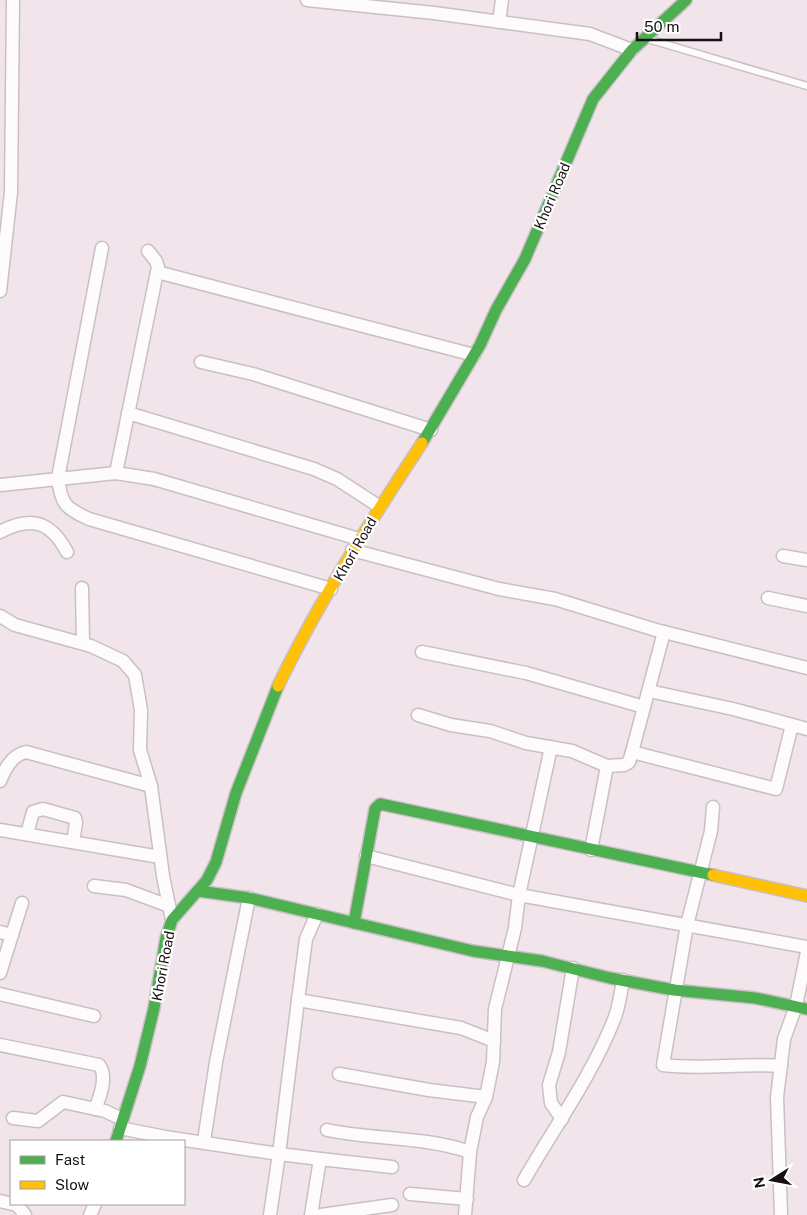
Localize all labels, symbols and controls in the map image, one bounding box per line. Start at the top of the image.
scale bar [637,10,721,42]
text: 50 m [644,18,679,35]
street label: Khori Road [531,160,573,232]
street label: Khori Road [330,514,380,584]
street label: Khori Road [148,930,178,1002]
legend [10,1140,185,1205]
text: Fast [55,1151,85,1168]
north arrow [747,1155,797,1205]
text: Slow [55,1176,90,1193]
text: N [750,1176,768,1189]

